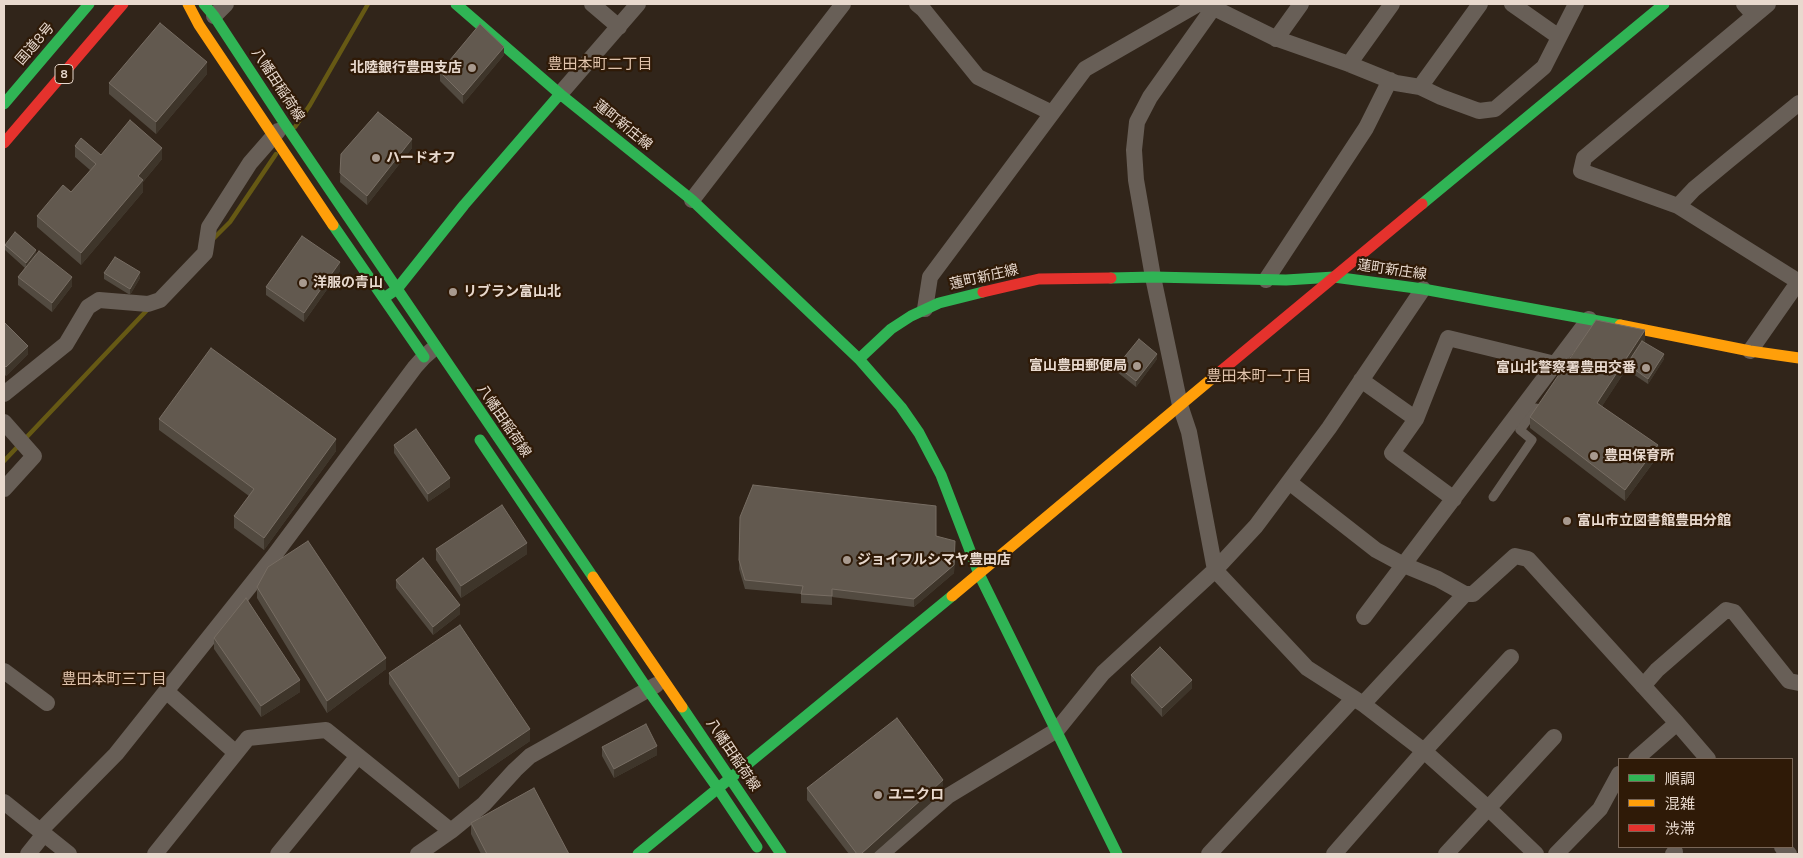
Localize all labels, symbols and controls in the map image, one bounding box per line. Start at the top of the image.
street label: 国道8号 [12,19,58,69]
street label: 八幡田稲荷線 [248,45,308,125]
district label: 豊田本町二丁目 [548,55,652,73]
place label: 北陸銀行豊田支店 [350,60,462,76]
marker: 北陸銀行豊田支店 [466,62,478,74]
road number: 8 [55,64,73,84]
street label: 蓮町新庄線 [591,96,655,154]
place label: ハードオフ [386,150,456,166]
marker: ハードオフ [370,152,382,164]
street label: 蓮町新庄線 [1356,257,1428,283]
street label: 蓮町新庄線 [948,261,1020,293]
place label: 洋服の青山 [313,275,383,291]
marker: 洋服の青山 [297,277,309,289]
place label: リブラン富山北 [463,284,561,300]
marker: リブラン富山北 [447,286,459,298]
place label: 富山豊田郵便局 [1029,358,1127,374]
marker: 富山豊田郵便局 [1131,360,1143,372]
place label: 富山北警察署豊田交番 [1496,360,1636,376]
marker: 富山北警察署豊田交番 [1640,362,1652,374]
district label: 豊田本町一丁目 [1207,367,1311,385]
street label: 八幡田稲荷線 [474,381,534,461]
place label: 豊田保育所 [1604,448,1674,464]
marker: 豊田保育所 [1588,450,1600,462]
place label: 富山市立図書館豊田分館 [1577,513,1731,529]
marker: 富山市立図書館豊田分館 [1561,515,1573,527]
place label: ジョイフルシマヤ豊田店 [857,552,1011,568]
marker: ジョイフルシマヤ豊田店 [841,554,853,566]
district label: 豊田本町三丁目 [62,670,166,688]
street label: 八幡田稲荷線 [703,715,763,795]
legend [1618,758,1793,848]
text: 順調 [1665,769,1695,788]
place label: ユニクロ [888,787,944,803]
marker: ユニクロ [872,789,884,801]
text: 混雑 [1665,794,1695,813]
text: 渋滞 [1665,819,1695,838]

